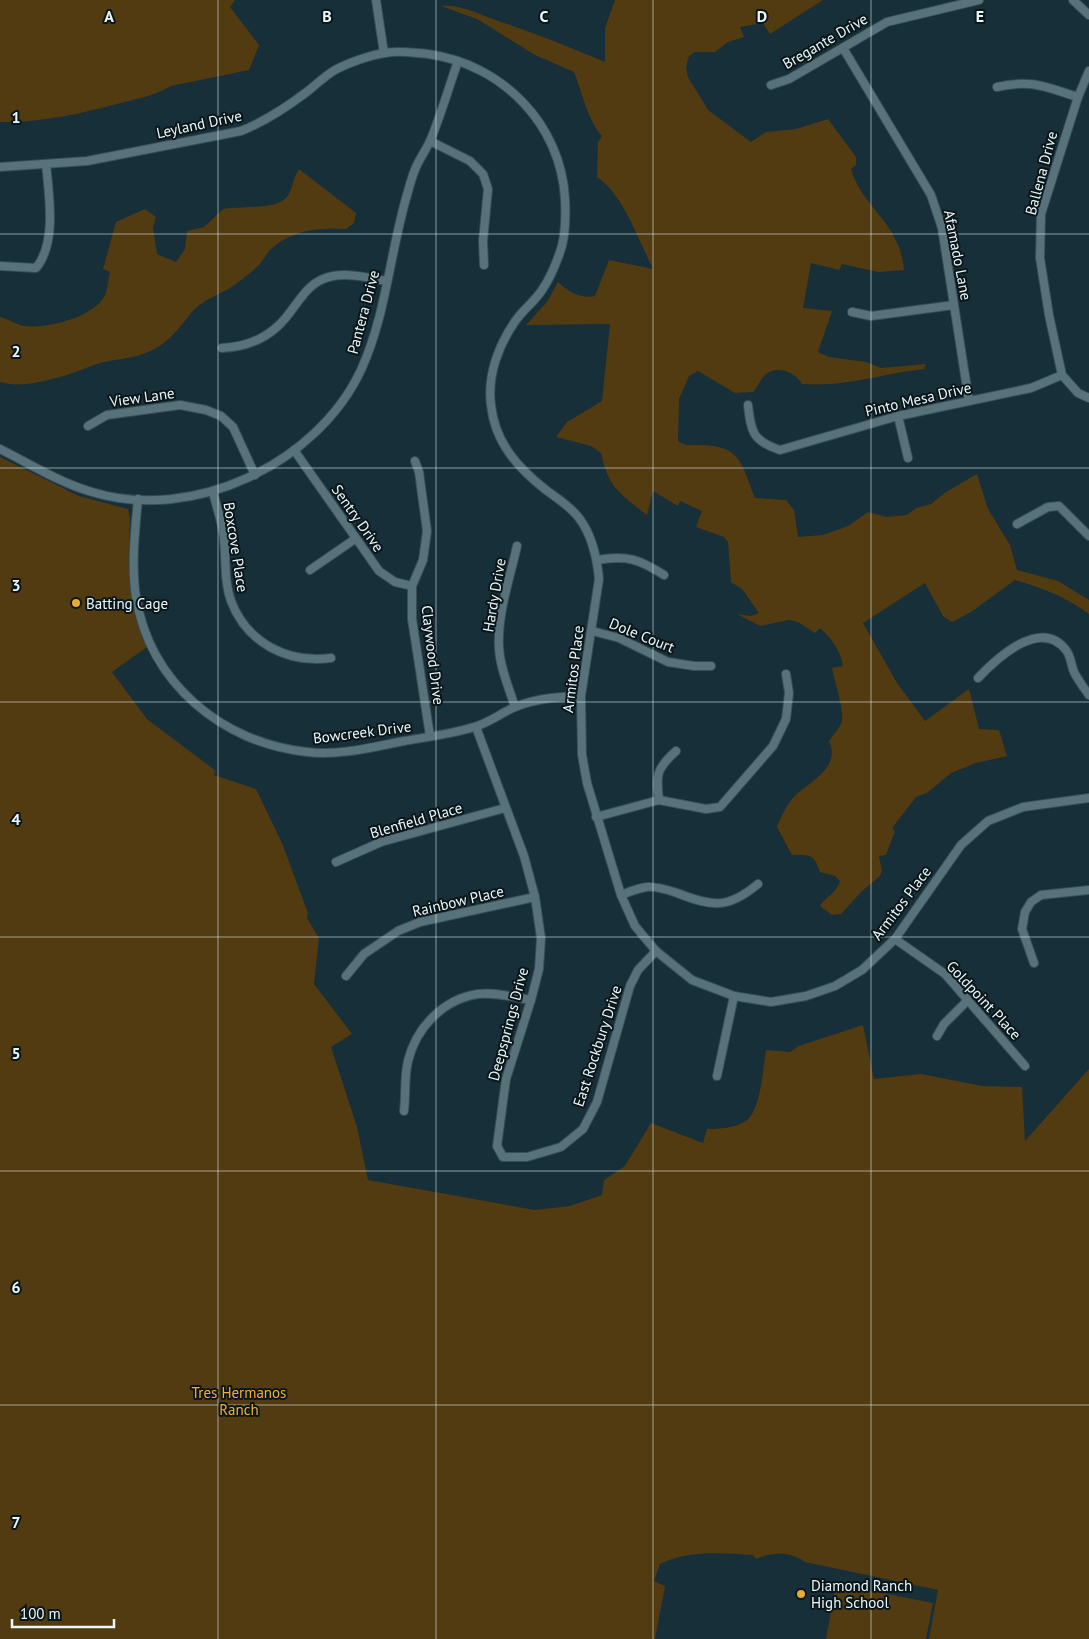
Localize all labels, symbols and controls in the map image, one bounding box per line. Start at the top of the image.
text: A [104,6,114,26]
text: B [322,6,332,26]
text: C [540,6,549,26]
text: D [757,6,767,26]
text: E [976,6,984,26]
street label: Bregante Drive [779,9,871,73]
street label: Leyland Drive [155,106,243,142]
text: 1 [11,107,21,127]
street label: Ballena Drive [1021,129,1061,217]
street label: Afamado Lane [940,208,976,302]
street label: Pantera Drive [343,268,383,356]
text: 2 [11,341,21,361]
street label: Pinto Mesa Drive [863,378,973,420]
street label: View Lane [107,383,176,411]
street label: Sentry Drive [328,481,388,555]
street label: Boxcove Place [219,501,253,593]
street label: Hardy Drive [478,557,510,633]
text: 3 [11,575,21,595]
place label: Batting Cage [86,594,168,613]
marker: Batting Cage [70,597,82,609]
street label: Claywood Drive [417,604,449,706]
street label: Dole Court [607,613,677,657]
street label: Armitos Place [558,624,588,714]
street label: Bowcreek Drive [312,717,412,747]
street label: Blenfield Place [368,798,464,842]
text: 4 [11,809,21,829]
street label: Armitos Place [867,862,935,944]
street label: Rainbow Place [410,881,506,921]
street label: Goldpoint Place [942,956,1026,1044]
street label: Deepsprings Drive [484,965,532,1083]
street label: East Rockbury Drive [568,983,626,1109]
text: 5 [11,1043,21,1063]
text: 6 [11,1277,21,1297]
park label: Tres Hermanos Ranch [192,1383,286,1419]
text: 7 [11,1512,21,1532]
place label: Diamond Ranch High School [811,1576,912,1612]
marker: Diamond Ranch High School [795,1588,807,1600]
scale bar [12,1596,115,1628]
text: 100 m [20,1604,61,1623]

